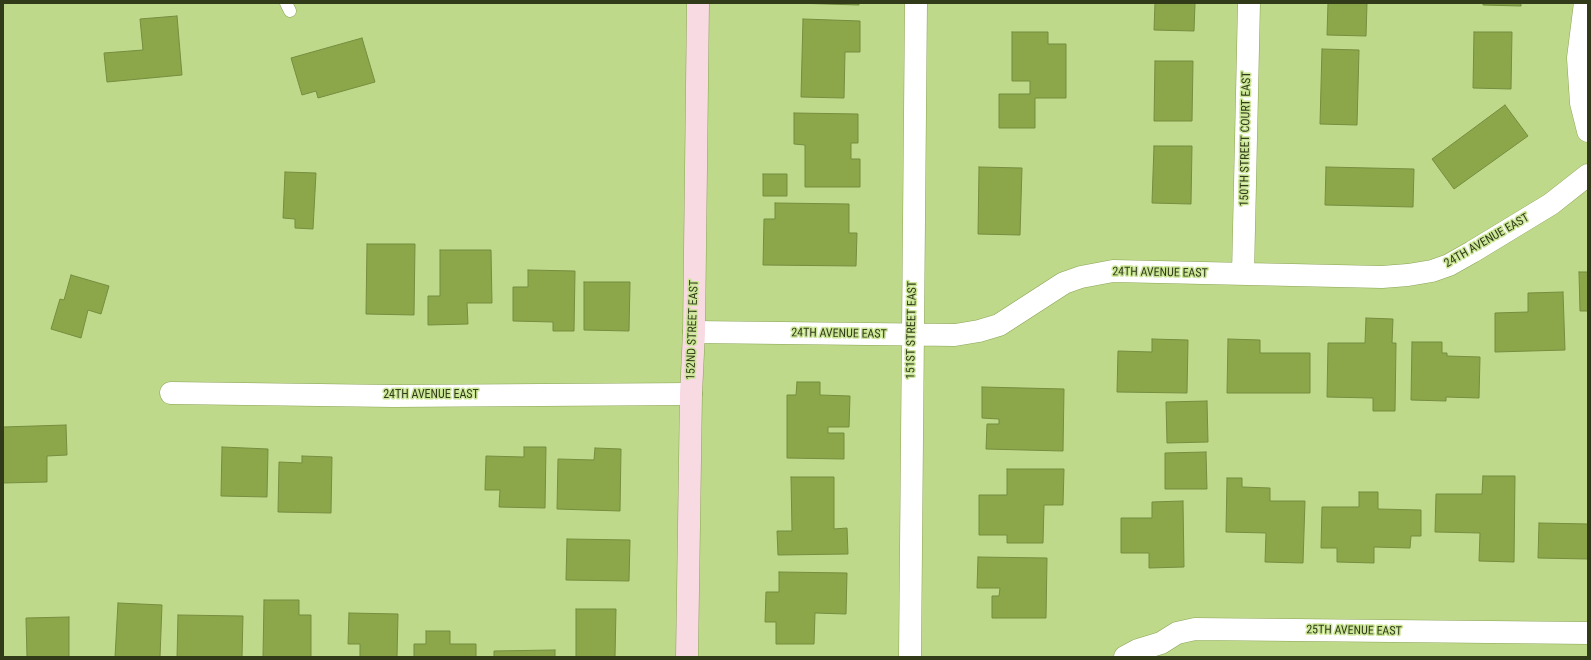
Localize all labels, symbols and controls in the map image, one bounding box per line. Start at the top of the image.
street label: 150TH STREET COURT EAST [1238,71,1254,207]
street label: 24TH AVENUE EAST [1442,211,1532,271]
street label: 24TH AVENUE EAST [1112,265,1208,281]
street label: 152ND STREET EAST [684,280,702,380]
street label: 151ST STREET EAST [904,281,920,379]
street label: 24TH AVENUE EAST [791,326,887,342]
street label: 24TH AVENUE EAST [383,388,479,402]
street label: 25TH AVENUE EAST [1306,623,1402,639]

